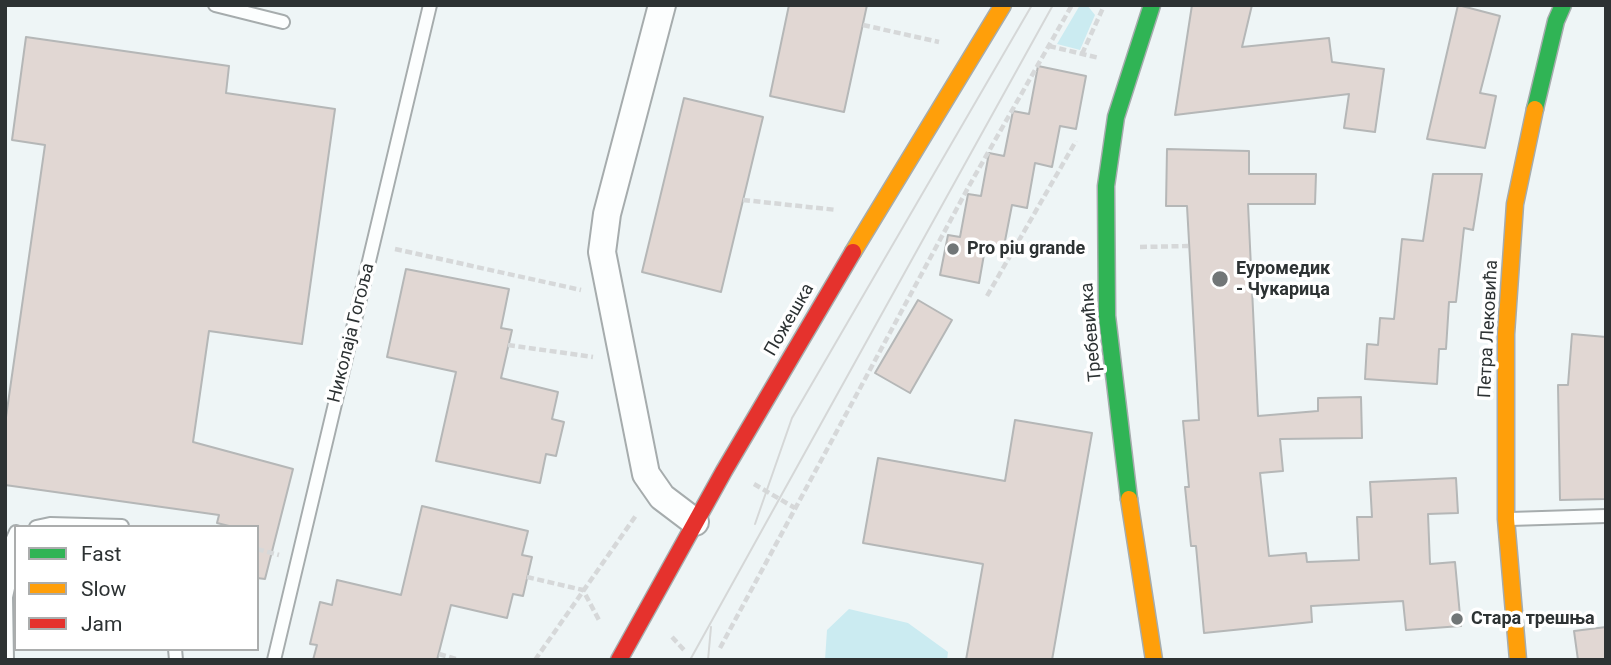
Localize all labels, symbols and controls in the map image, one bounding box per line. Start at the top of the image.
place label: Pro piu grande [967,238,1085,260]
marker: Pro piu grande [945,241,961,257]
place label: Еуромедик - Чукарица [1236,258,1330,300]
street label: Петра Лековића [1475,259,1503,399]
street label: Николаја Гогоља [324,261,380,405]
marker: Еуромедик - Чукарица [1210,269,1230,289]
street label: Пожешка [761,280,819,360]
street label: Требевићка [1077,282,1107,382]
legend [14,525,259,651]
text: Fast [81,542,121,566]
text: Slow [81,577,126,601]
place label: Стара трешња [1471,608,1595,630]
marker: Стара трешња [1449,611,1465,627]
text: Jam [81,612,122,636]

